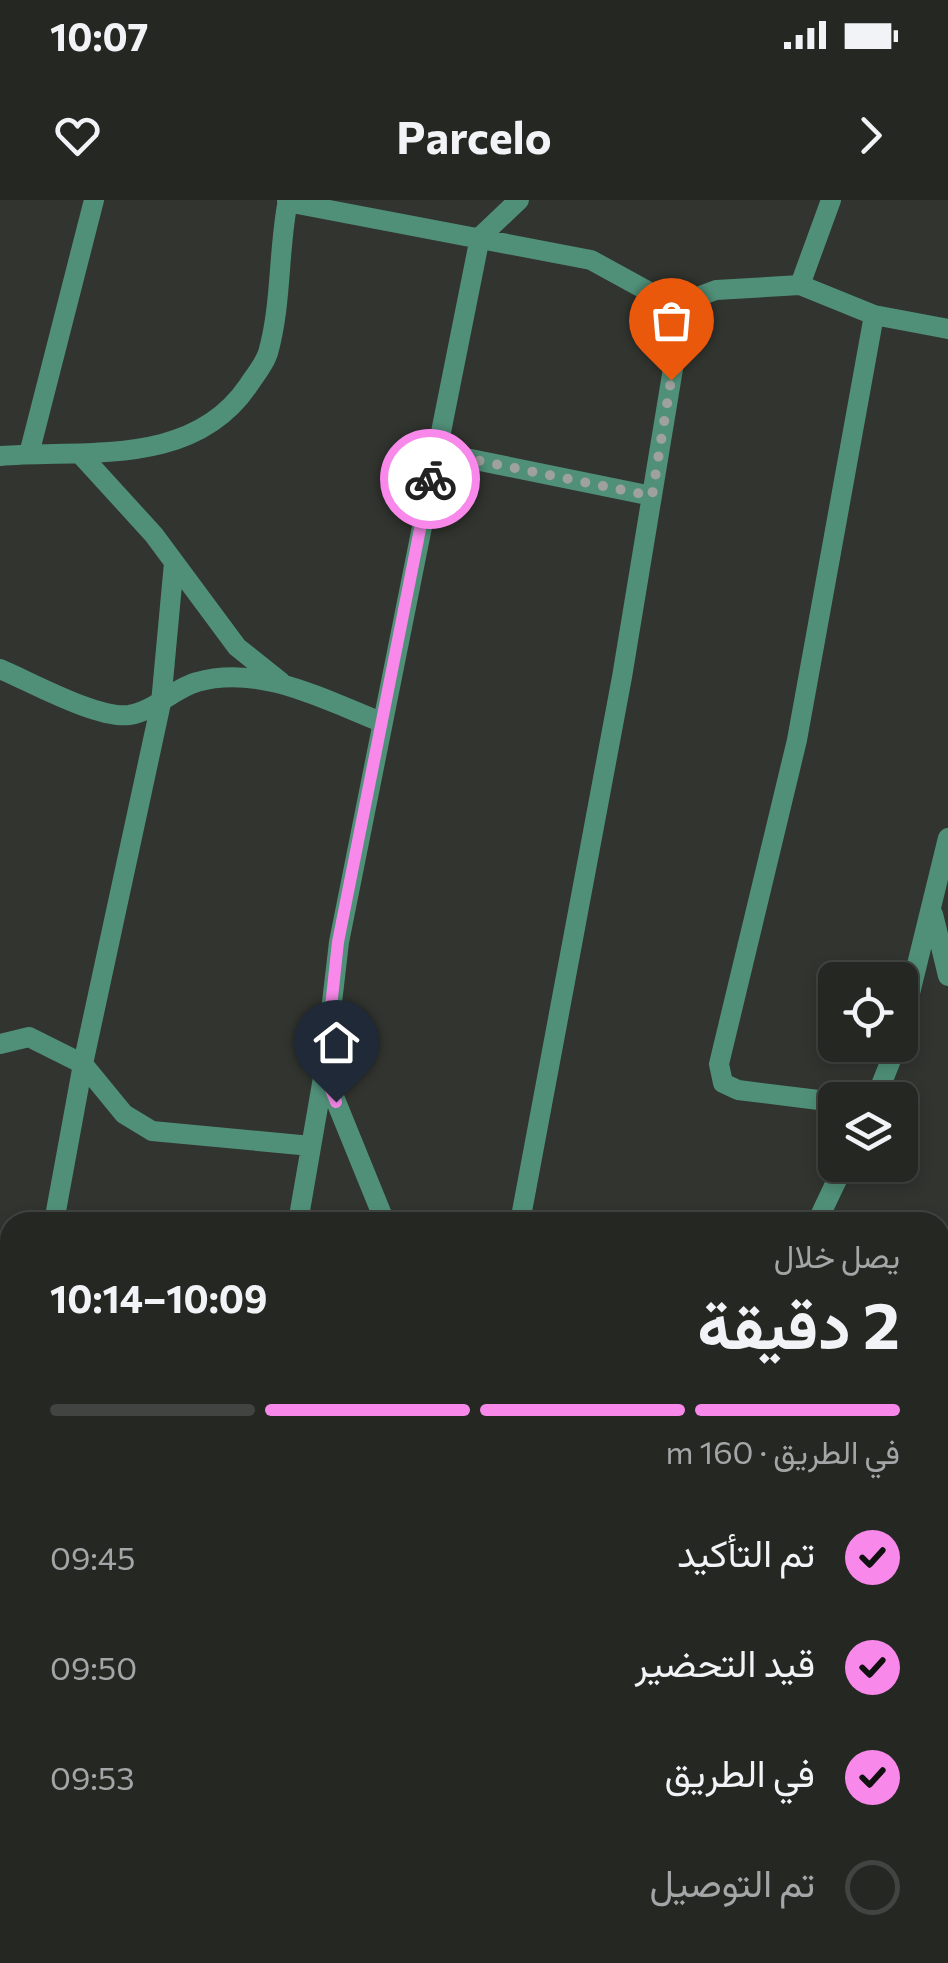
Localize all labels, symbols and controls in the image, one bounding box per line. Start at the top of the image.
text: 10:07 [50,12,148,59]
icon: heart [50,108,105,163]
text: Parcelo [396,108,552,163]
icon: forward [843,108,898,163]
pin [629,278,714,381]
icon: bag [644,293,699,348]
courier [380,429,480,529]
icon: bike [403,452,458,507]
map controls [818,962,918,1182]
button: locate [818,962,918,1062]
pin [294,1000,379,1103]
icon: home [309,1015,364,1070]
button: layers [818,1082,918,1182]
text: يصل خلال [774,1235,900,1275]
text: 10:09–10:14 [50,1274,268,1321]
text: 2 دقيقة [697,1283,900,1362]
text: في الطريق · 160 m [665,1431,900,1471]
text: تم التأكيد [677,1528,815,1575]
icon: check [845,1530,900,1585]
text: 09:45 [50,1537,135,1577]
text: قيد التحضير [635,1638,815,1685]
icon: check [845,1640,900,1695]
text: 09:50 [50,1647,137,1687]
text: في الطريق [664,1748,815,1795]
icon: check [845,1750,900,1805]
text: 09:53 [50,1757,135,1797]
text: تم التوصيل [649,1858,815,1905]

